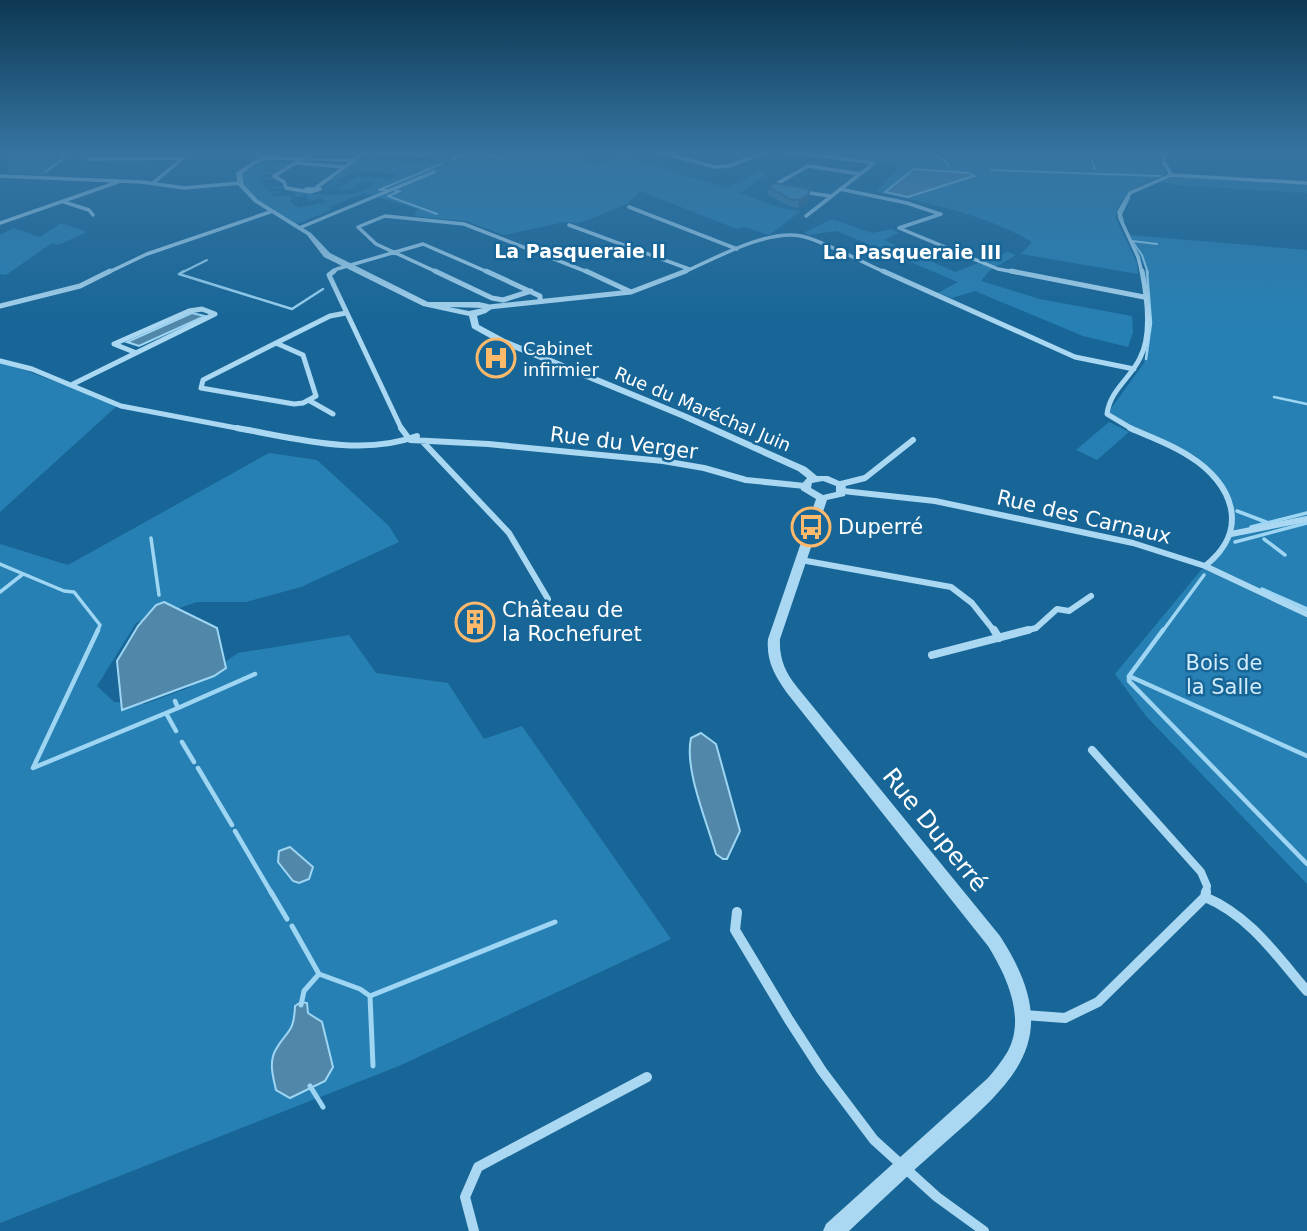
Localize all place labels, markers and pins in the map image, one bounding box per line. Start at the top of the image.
hospital icon: Cabinet infirmier [475,337,517,379]
place label: Cabinet infirmier [523,338,599,380]
bus stop icon: Duperré [790,506,832,548]
place label: Duperré [838,515,923,539]
place label: Château de la Rochefuret [502,598,642,646]
building icon: Château de la Rochefuret [454,601,496,643]

